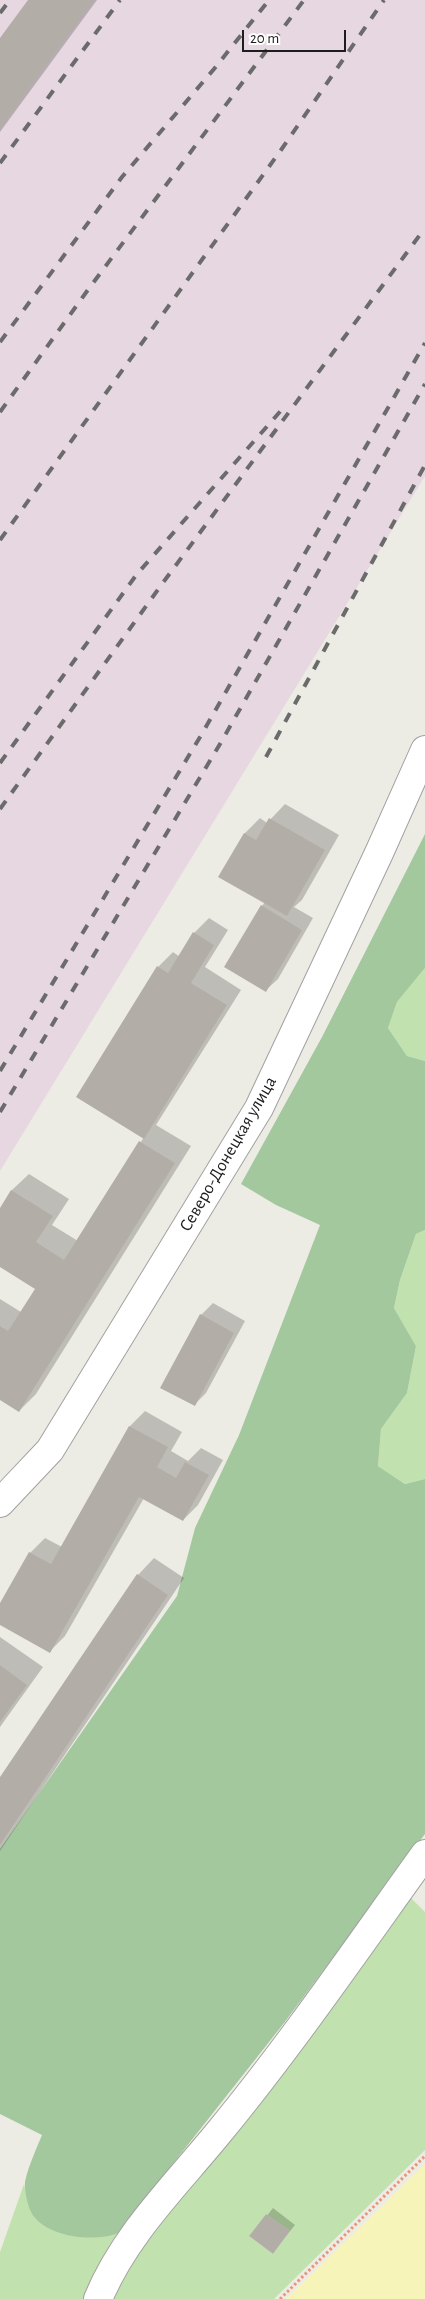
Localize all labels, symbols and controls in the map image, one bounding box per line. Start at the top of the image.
scale bar [245,20,349,52]
text: 20 m [250,31,279,46]
street label: Северо-Донецкая улица [175,1072,281,1236]

